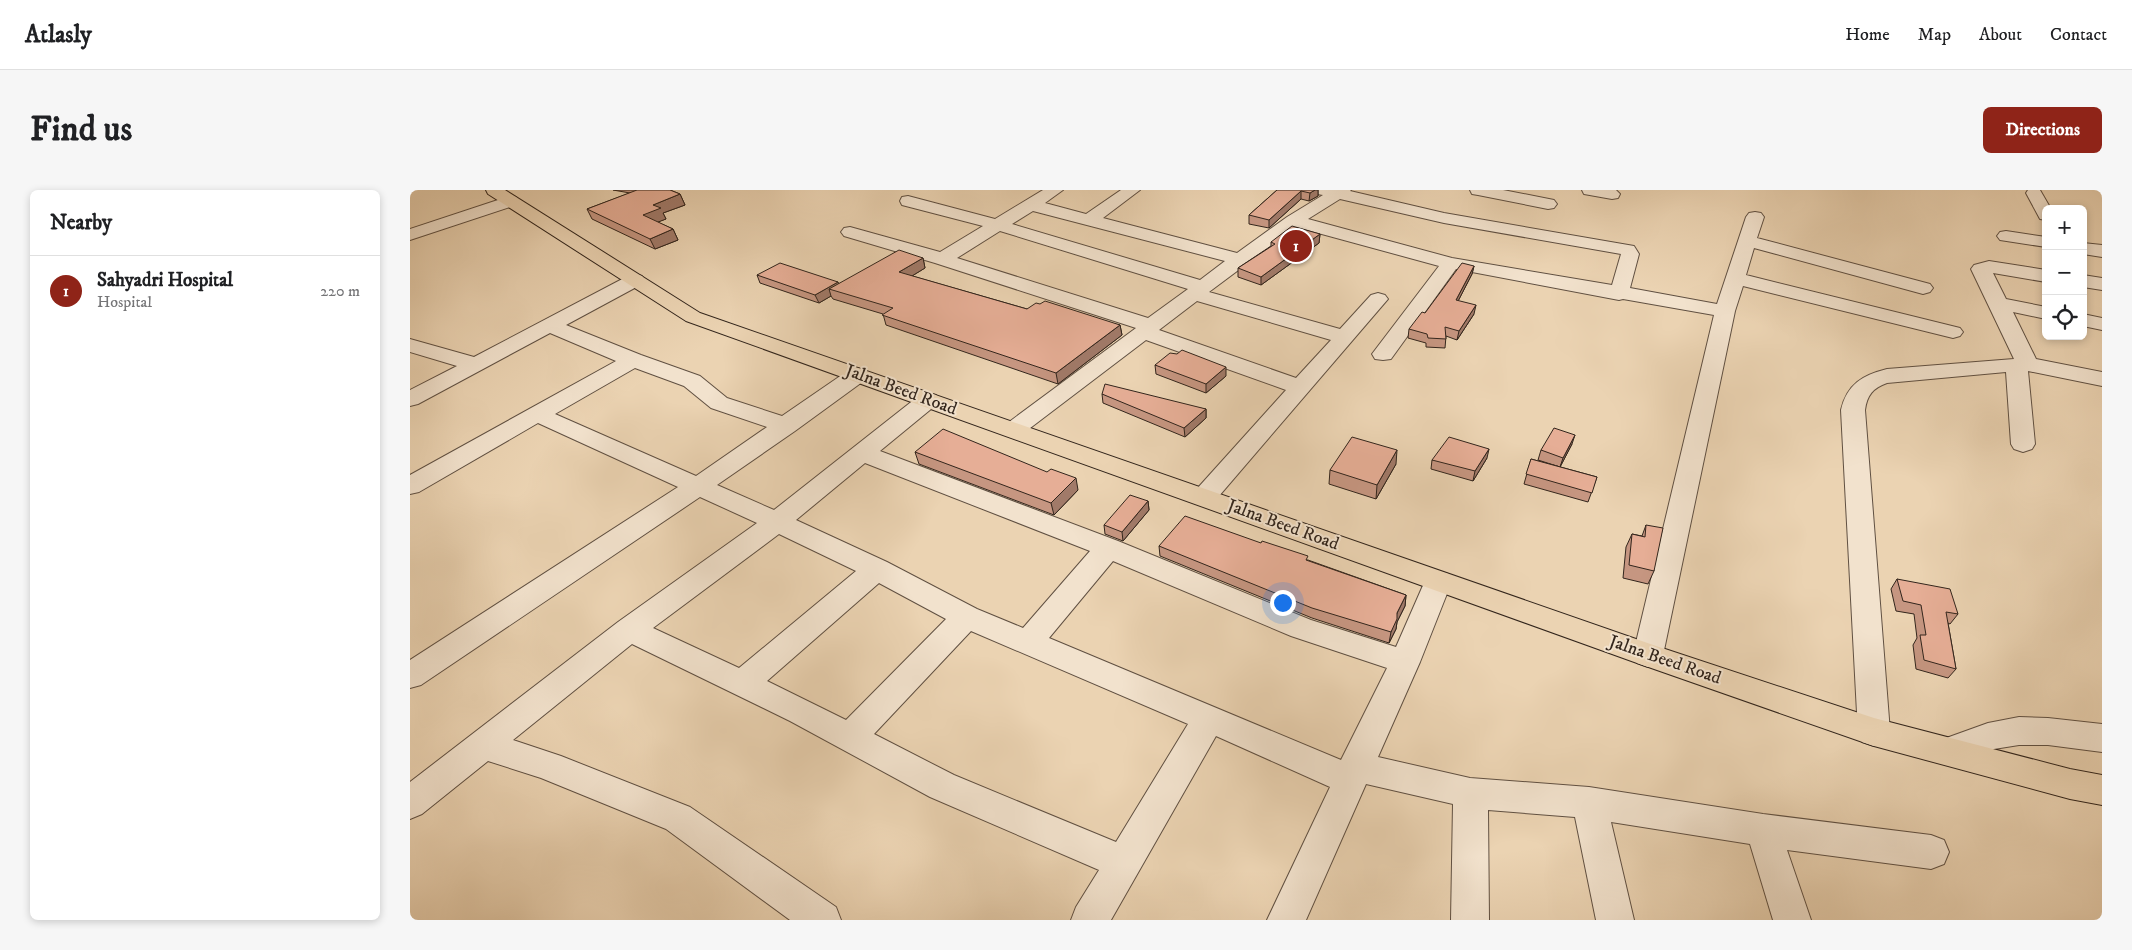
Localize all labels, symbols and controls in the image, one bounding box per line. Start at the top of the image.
text: Atlasly [25,20,92,50]
text: Home [1845,24,1890,46]
text: Map [1918,24,1951,46]
text: About [1979,24,2022,46]
text: Contact [2050,24,2107,46]
button: Directions [1983,107,2102,153]
text: Find us [30,108,132,152]
map controls [2042,205,2087,340]
button: + [2042,205,2087,250]
text: Nearby [50,210,112,236]
pin: 1 [1280,227,1312,265]
button: − [2042,250,2087,295]
text: Sahyadri Hospital [97,269,233,292]
text: 1 [63,281,69,301]
text: 220 m [320,281,360,301]
text: Hospital [97,292,152,312]
button: locate [2042,295,2087,340]
street label: Jalna Beed Road [840,359,960,420]
street label: Jalna Beed Road [1222,494,1342,555]
your location [1270,590,1296,616]
street label: Jalna Beed Road [1604,630,1724,689]

